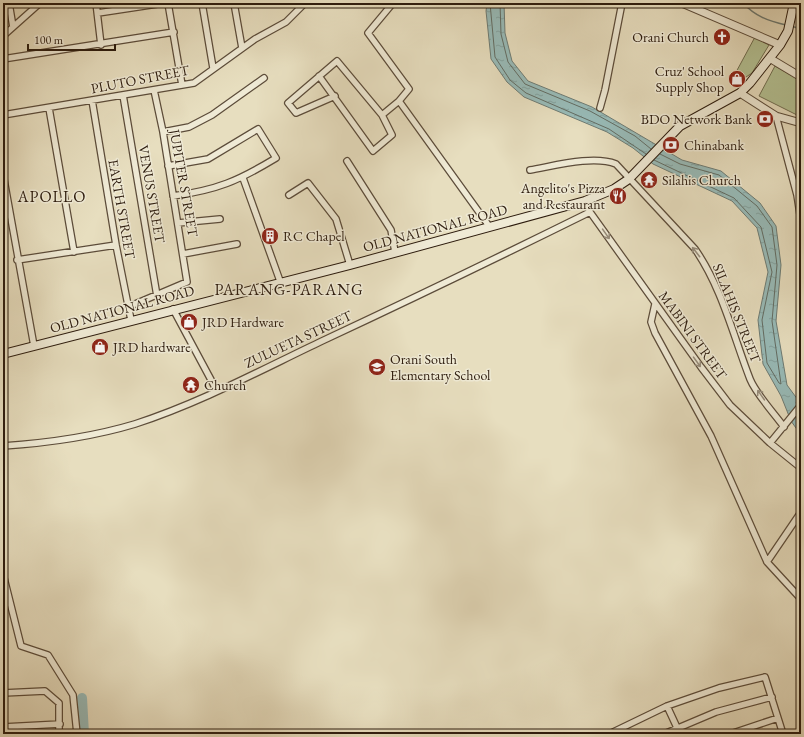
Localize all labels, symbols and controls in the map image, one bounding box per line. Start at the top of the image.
scale bar [28,26,115,52]
church icon: Orani Church [712,27,732,47]
place label: Orani Church [632,28,709,46]
text: 100 m [34,32,64,48]
street label: PLUTO STREET [89,61,191,97]
place label: Cruz' School Supply Shop [655,62,725,96]
shop icon: Cruz' School Supply Shop [727,69,747,89]
bank icon: BDO Network Bank [755,109,775,129]
place label: BDO Network Bank [641,110,752,128]
street label: JUPITER STREET [166,127,202,239]
bank icon: Chinabank [661,135,681,155]
place label: Chinabank [684,136,744,154]
street label: VENUS STREET [135,144,170,245]
street label: EARTH STREET [104,158,140,261]
temple icon: Silahis Church [639,170,659,190]
place label: Silahis Church [662,171,741,189]
place label: Angelito's Pizza and Restaurant [520,179,606,213]
district label: APOLLO [16,186,87,207]
restaurant icon: Angelito's Pizza and Restaurant [608,186,628,206]
street label: OLD NATIONAL ROAD [361,200,510,256]
building icon: RC Chapel [260,226,280,246]
place label: RC Chapel [283,227,345,245]
one-way arrow [601,228,610,239]
one-way arrow [692,246,701,257]
street label: SILAHIS STREET [709,261,765,366]
district label: PARANG-PARANG [214,279,364,300]
street label: OLD NATIONAL ROAD [48,281,197,337]
street label: MABINI STREET [655,287,731,383]
street label: ZULUETA STREET [241,306,355,372]
shop icon: JRD Hardware [179,312,199,332]
place label: JRD Hardware [201,313,284,331]
shop icon: JRD hardware [90,337,110,357]
place label: JRD hardware [112,338,191,356]
place label: Orani South Elementary School [390,350,491,384]
school or university icon: Orani South Elementary School [367,357,387,377]
one-way arrow [693,357,701,368]
temple icon: Church [181,375,201,395]
place label: Church [204,376,246,394]
one-way arrow [757,389,765,400]

